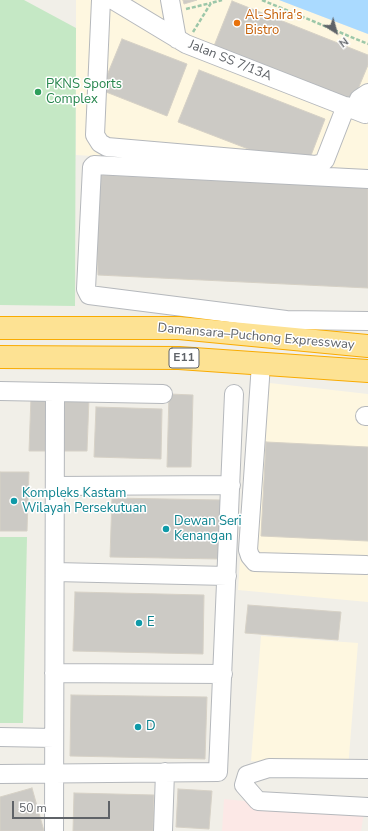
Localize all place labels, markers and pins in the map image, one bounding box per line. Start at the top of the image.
place label: Al-Shira's Bistro [245,8,302,39]
marker: Al-Shira's Bistro [232,18,242,28]
place label: PKNS Sports Complex [46,77,122,108]
marker: PKNS Sports Complex [33,87,43,97]
place label: Kompleks Kastam Wilayah Persekutuan [22,486,147,517]
marker: Kompleks Kastam Wilayah Persekutuan [9,496,19,506]
place label: Dewan Seri Kenangan [174,514,241,545]
marker: Dewan Seri Kenangan [161,524,171,534]
place label: E [147,615,155,631]
marker: E [134,618,144,628]
place label: D [146,719,156,735]
marker: D [133,722,143,732]

